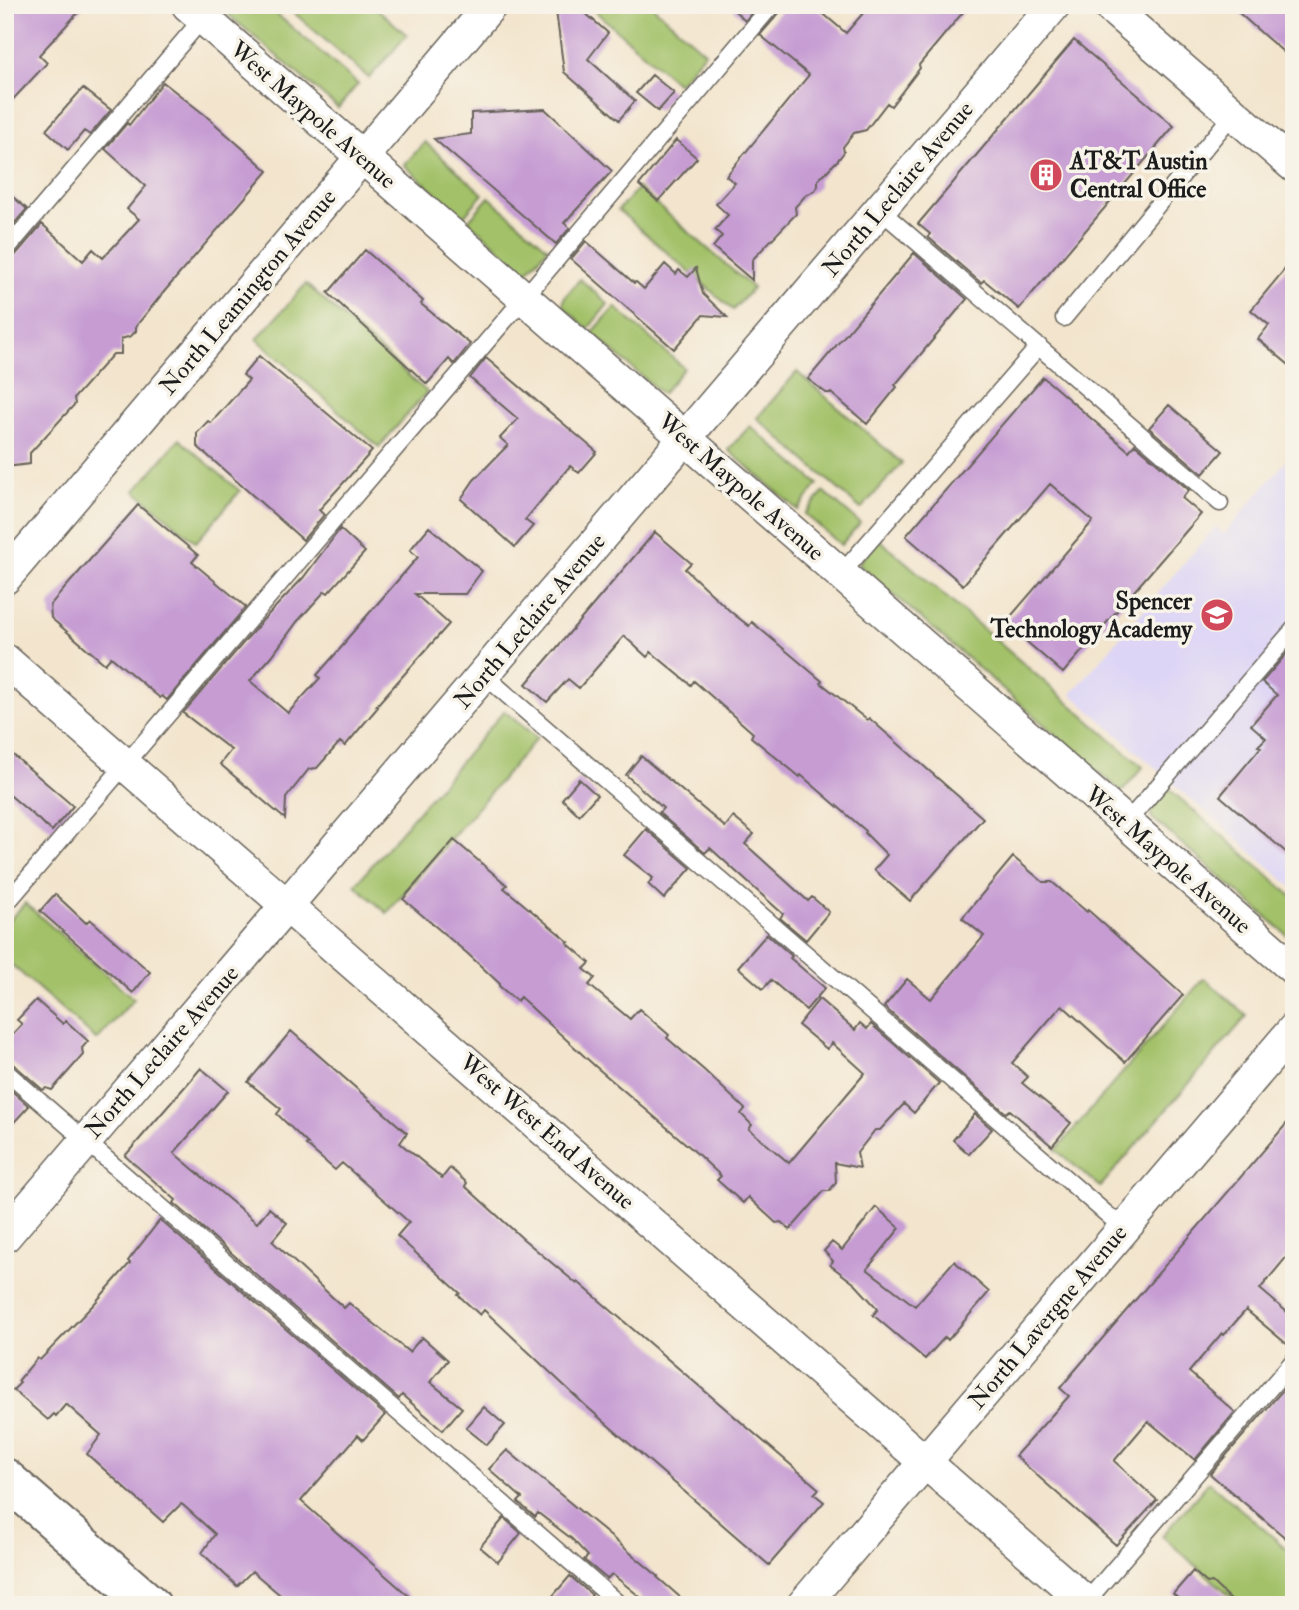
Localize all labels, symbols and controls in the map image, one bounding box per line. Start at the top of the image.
street label: West Maypole Avenue [223,33,403,196]
street label: North Leclaire Avenue [815,95,981,283]
place label: AT&T Austin Central Office [1069,146,1208,205]
building icon: AT&T Austin Central Office [1027,156,1065,194]
street label: North Leamington Avenue [153,183,343,401]
street label: West Maypole Avenue [651,405,831,568]
street label: North Leclaire Avenue [447,527,613,715]
place label: Spencer Technology Academy [990,586,1193,645]
school or university icon: Spencer Technology Academy [1198,596,1236,634]
street label: West Maypole Avenue [1078,778,1258,941]
street label: North Leclaire Avenue [78,959,246,1145]
street label: West West End Avenue [452,1047,641,1217]
street label: North Lavergne Avenue [962,1218,1134,1416]

